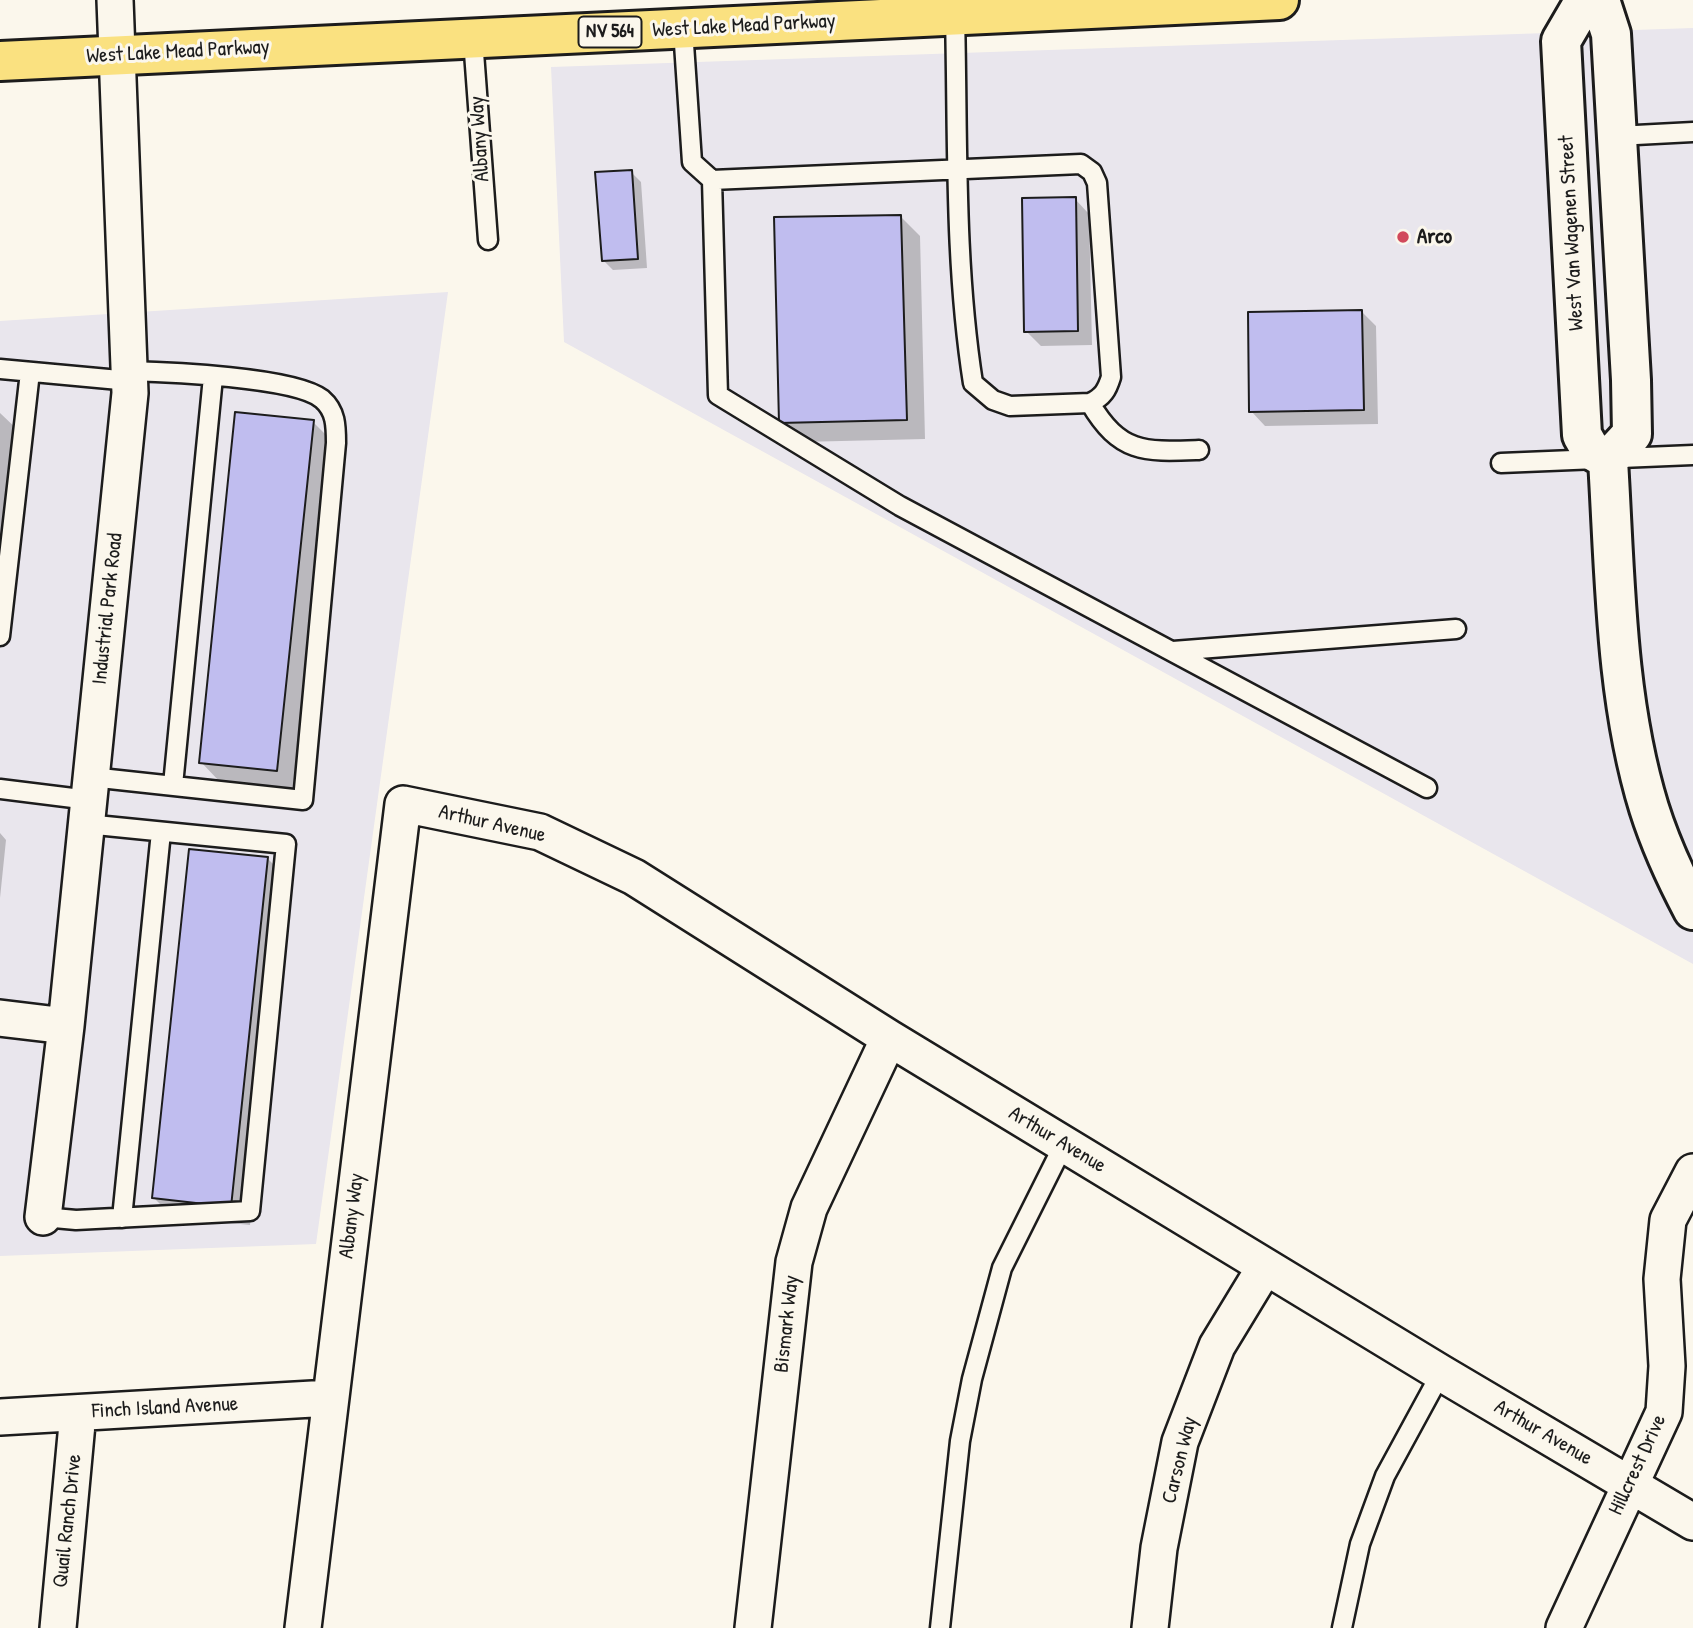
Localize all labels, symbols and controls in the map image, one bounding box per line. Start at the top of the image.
street label: West Lake Mead Parkway [652,9,836,43]
road number: NV 564 [578,16,642,48]
street label: West Lake Mead Parkway [86,35,270,69]
street label: Albany Way [464,95,496,183]
street label: West Van Wagenen Street [1554,135,1590,331]
place label: Arco [1417,224,1452,250]
marker: Arco [1395,229,1411,245]
street label: Industrial Park Road [88,532,128,686]
street label: Arthur Avenue [436,799,548,849]
street label: Arthur Avenue [1004,1101,1110,1179]
street label: Albany Way [334,1172,370,1260]
street label: Bismark Way [769,1274,805,1374]
street label: Finch Island Avenue [91,1392,239,1424]
street label: Arthur Avenue [1490,1395,1596,1471]
street label: Hillcrest Drive [1604,1411,1672,1519]
street label: Carson Way [1157,1414,1203,1506]
street label: Quail Ranch Drive [48,1453,88,1589]

